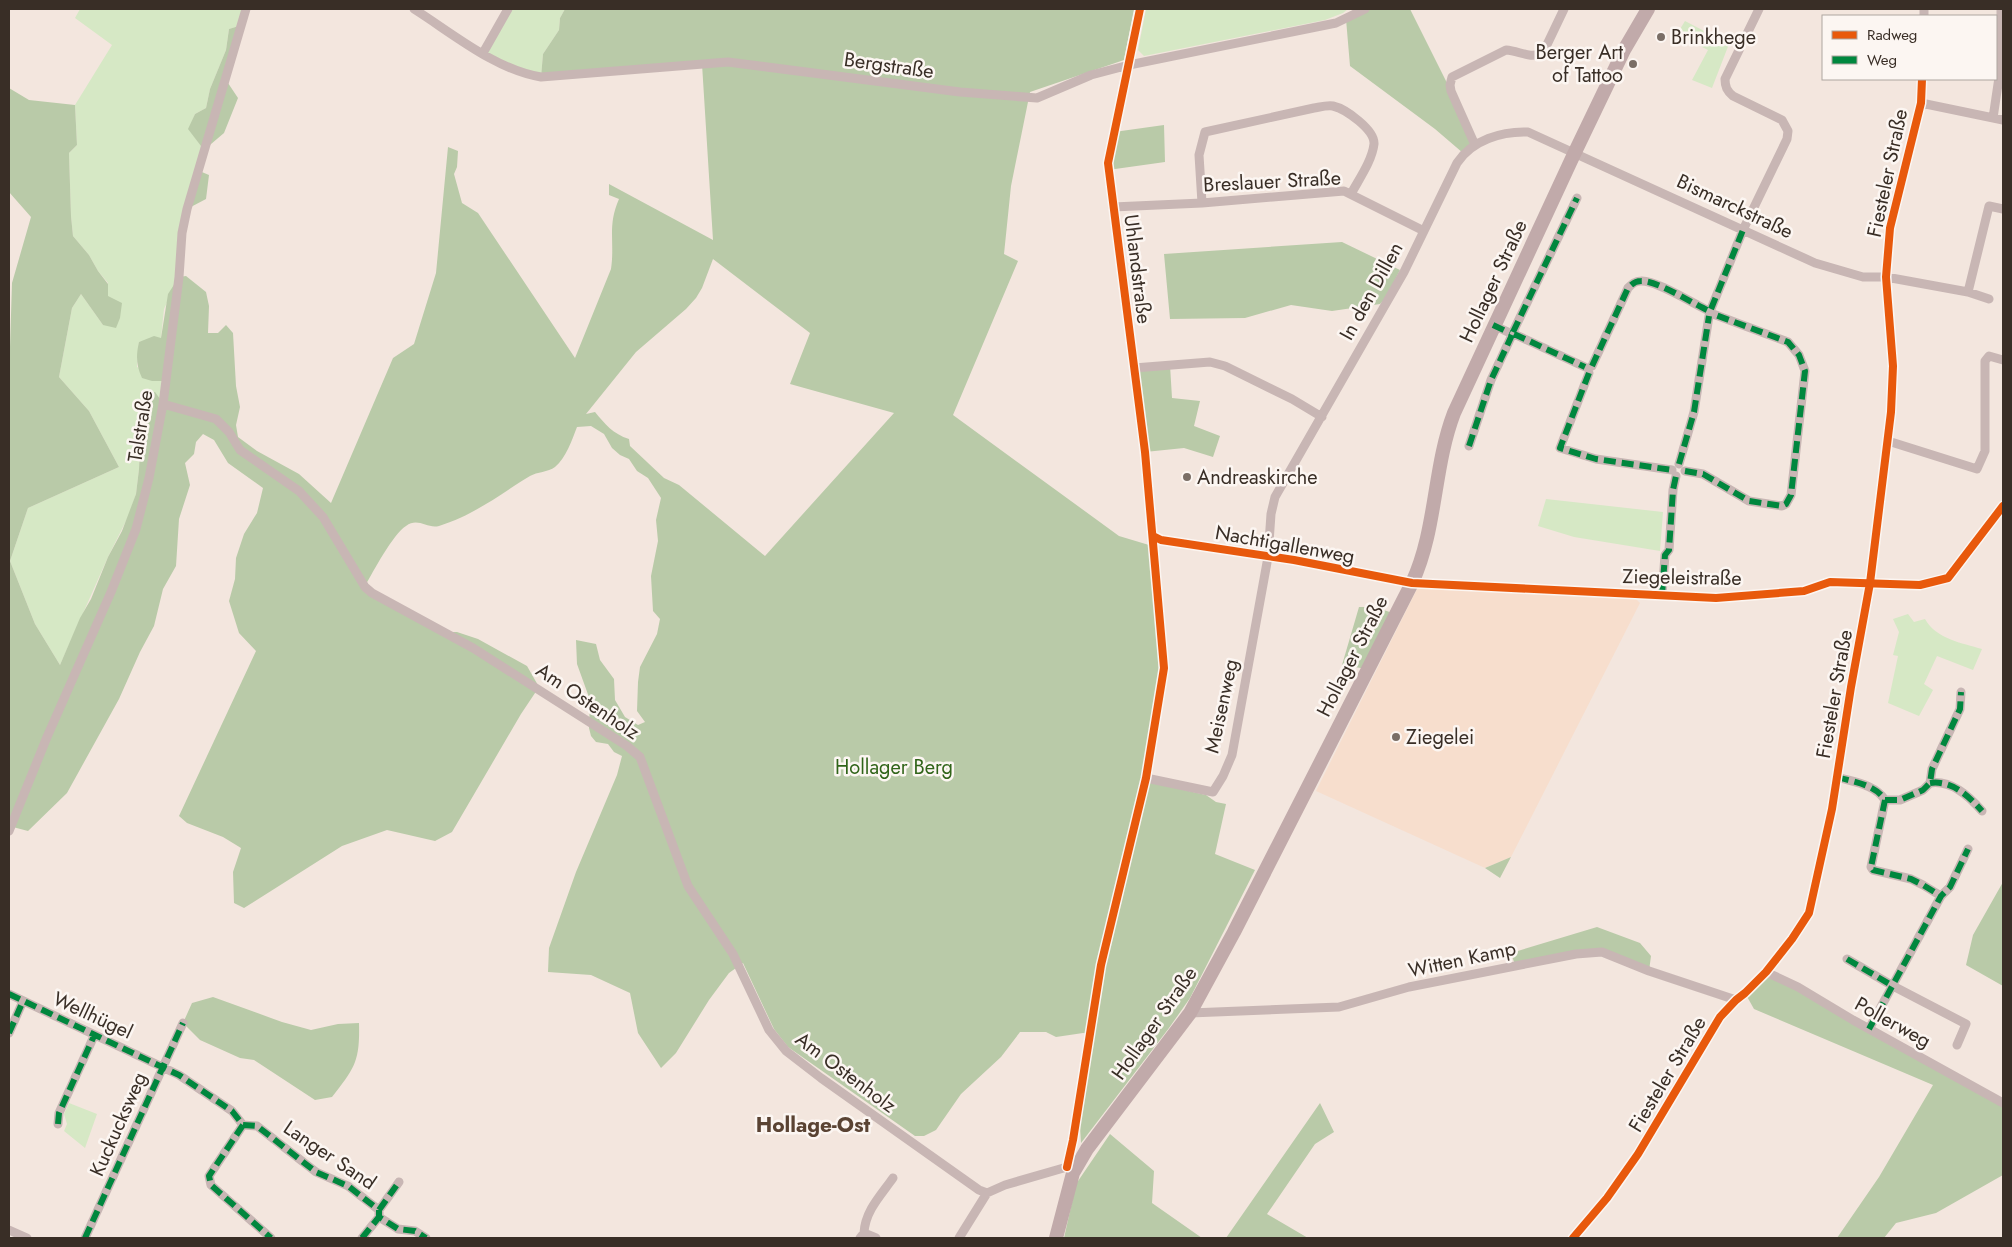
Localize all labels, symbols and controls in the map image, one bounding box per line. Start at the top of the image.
legend [1822,15,1997,80]
place label: Brinkhege [1671,23,1756,52]
text: Radweg [1867,24,1917,46]
marker: Brinkhege [1655,31,1667,43]
place label: Berger Art of Tattoo [1536,38,1623,90]
street label: Bergstraße [842,45,936,86]
text: Weg [1867,49,1897,71]
marker: Berger Art of Tattoo [1627,58,1639,70]
street label: Fiesteler Straße [1860,106,1915,240]
street label: Breslauer Straße [1202,163,1342,200]
street label: Bismarckstraße [1672,167,1798,246]
street label: Uhlandstraße [1116,213,1159,325]
street label: Hollager Straße [1452,215,1535,347]
street label: In den Dillen [1332,237,1410,346]
street label: Talstraße [121,388,160,464]
place label: Andreaskirche [1197,463,1318,492]
marker: Andreaskirche [1181,471,1193,483]
street label: Nachtigallenweg [1213,518,1357,571]
street label: Ziegeleistraße [1622,562,1742,593]
street label: Hollager Straße [1309,591,1395,722]
street label: Fiesteler Straße [1809,627,1860,761]
street label: Am Ostenholz [530,656,645,747]
street label: Meisenweg [1197,656,1246,756]
place label: Ziegelei [1406,723,1474,752]
marker: Ziegelei [1390,731,1402,743]
park label: Hollager Berg [835,753,953,782]
street label: Witten Kamp [1406,934,1519,985]
street label: Hollager Straße [1105,961,1204,1086]
street label: Wellhügel [48,984,137,1047]
street label: Pollerweg [1849,990,1936,1055]
street label: Fiesteler Straße [1621,1011,1713,1138]
street label: Am Ostenholz [789,1025,902,1120]
street label: Kuckucksweg [83,1068,154,1181]
district label: Hollage-Ost [756,1110,871,1140]
street label: Langer Sand [278,1114,382,1197]

